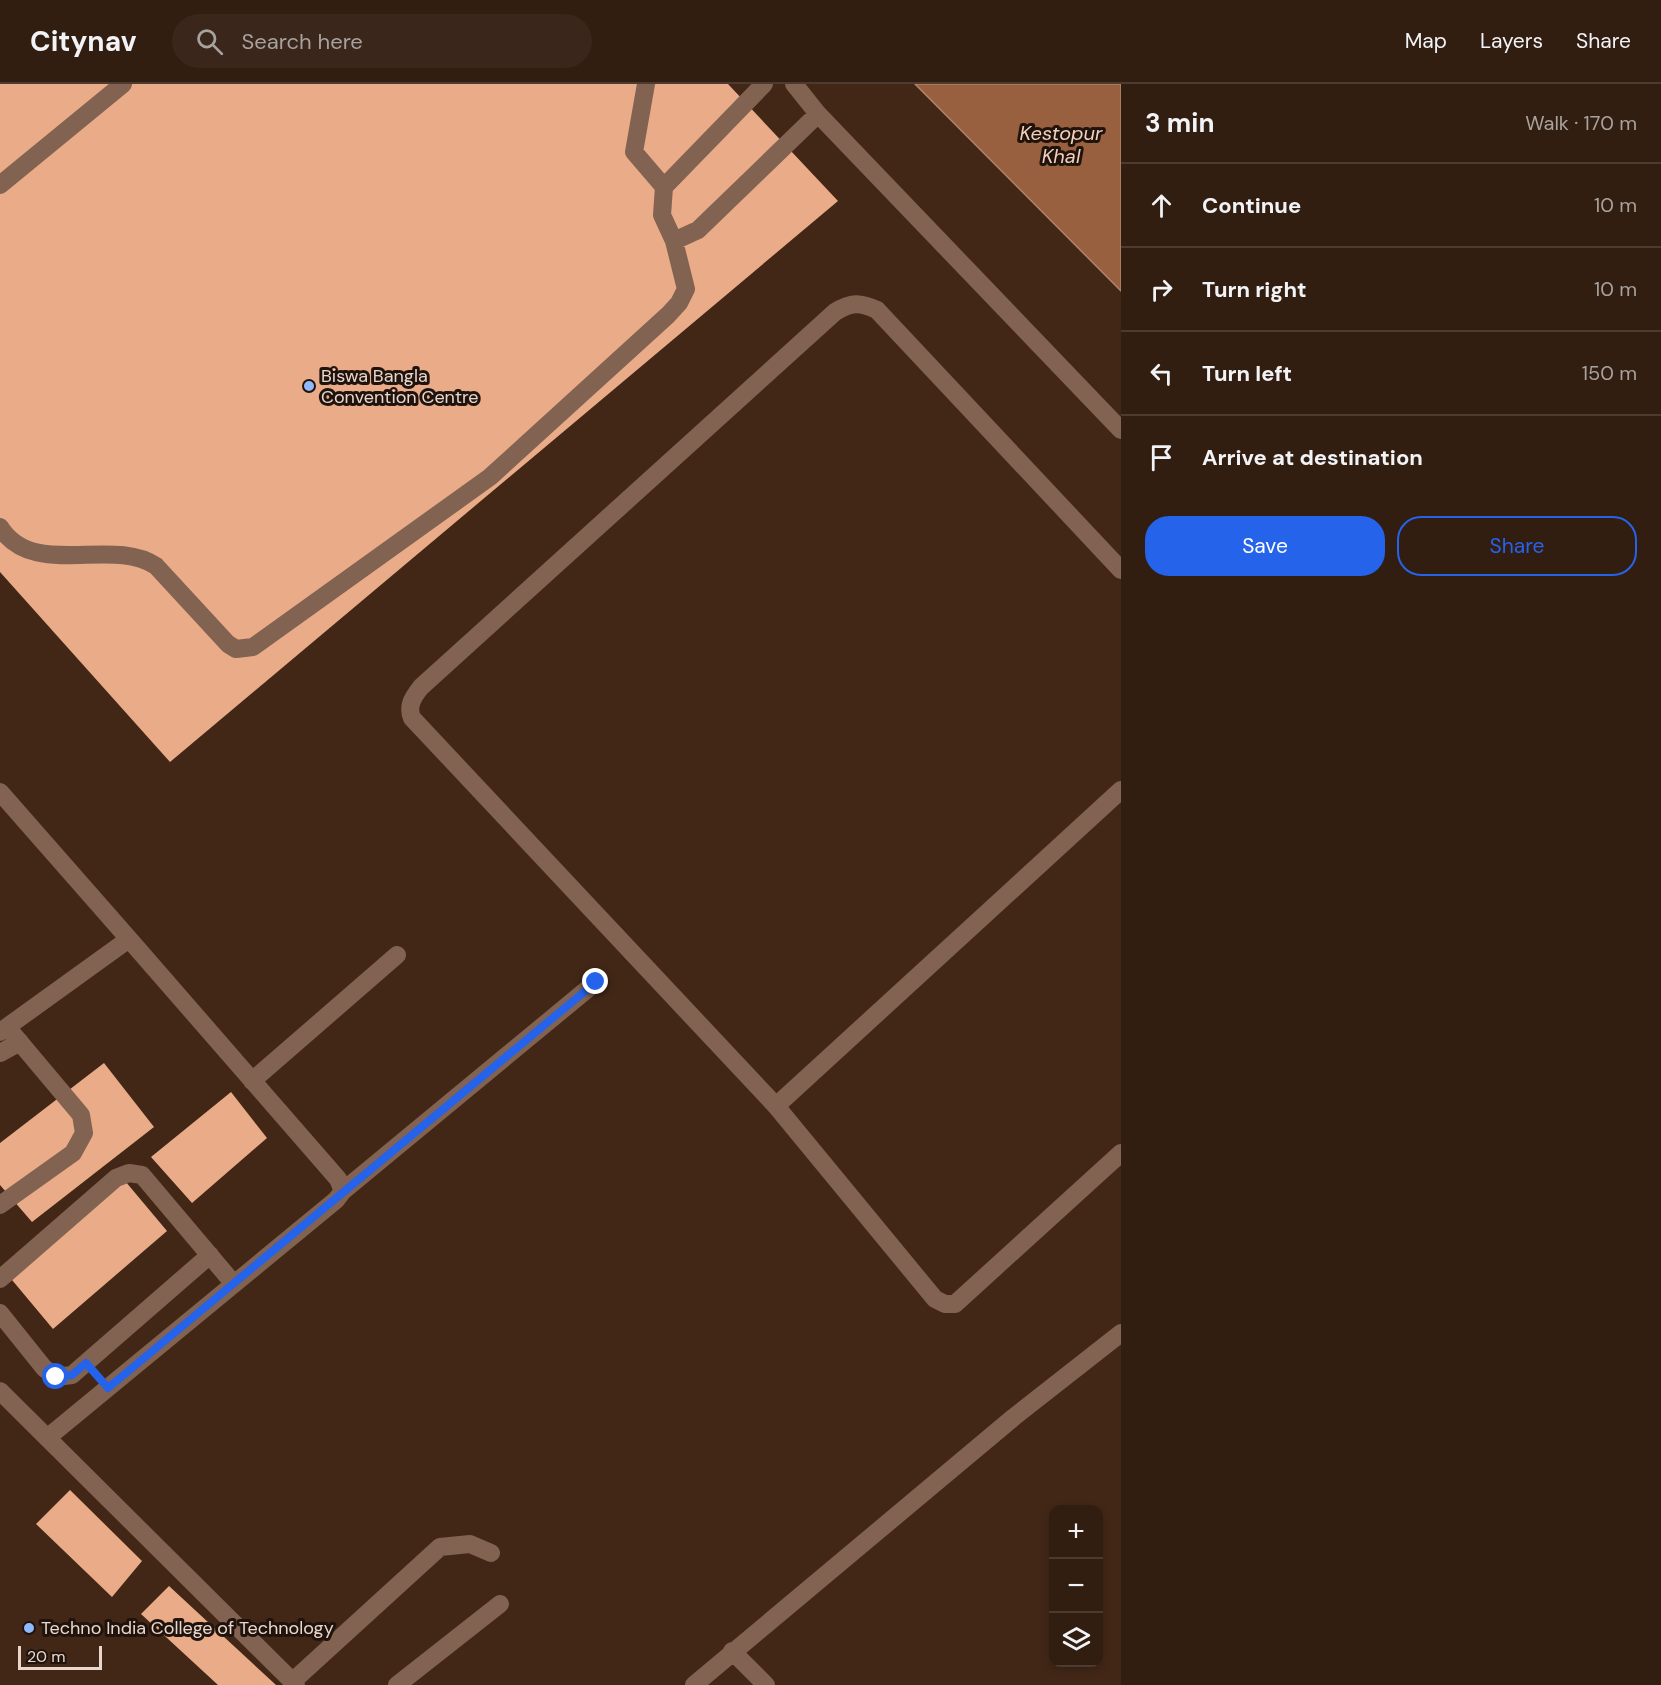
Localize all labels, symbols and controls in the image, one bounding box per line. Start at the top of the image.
search box [172,14,592,68]
text: Citynav [30,23,136,60]
icon: search [193,25,226,58]
text: Search here [241,27,363,56]
text: Map [1405,27,1447,55]
text: Layers [1480,27,1543,55]
text: Share [1576,27,1631,55]
text: 3 min [1145,106,1214,140]
text: Walk · 170 m [1525,110,1637,136]
water label: Kestopur Khal [1020,120,1103,169]
icon: ahead [1145,189,1178,222]
text: Continue [1202,191,1301,220]
text: 10 m [1594,192,1637,218]
icon: right [1145,273,1178,306]
text: Turn right [1202,275,1307,304]
text: 10 m [1594,276,1637,302]
icon: left [1145,357,1178,390]
text: Turn left [1202,359,1292,388]
text: 150 m [1582,360,1637,386]
place label: Biswa Bangla Convention Centre [321,364,479,409]
marker: Biswa Bangla Convention Centre [302,379,316,393]
icon: arrive [1145,441,1178,474]
text: Arrive at destination [1202,443,1423,472]
button: Save [1145,516,1385,576]
button: Share [1397,516,1637,576]
route end [582,968,608,994]
route start [42,1363,68,1389]
map controls [1049,1505,1103,1667]
button: + [1049,1505,1103,1559]
button: − [1049,1559,1103,1613]
button: layers [1049,1613,1103,1667]
place label: Techno India College of Technology [41,1616,334,1640]
marker: Techno India College of Technology [22,1621,36,1635]
scale bar [18,1643,102,1670]
text: 20 m [27,1646,66,1667]

